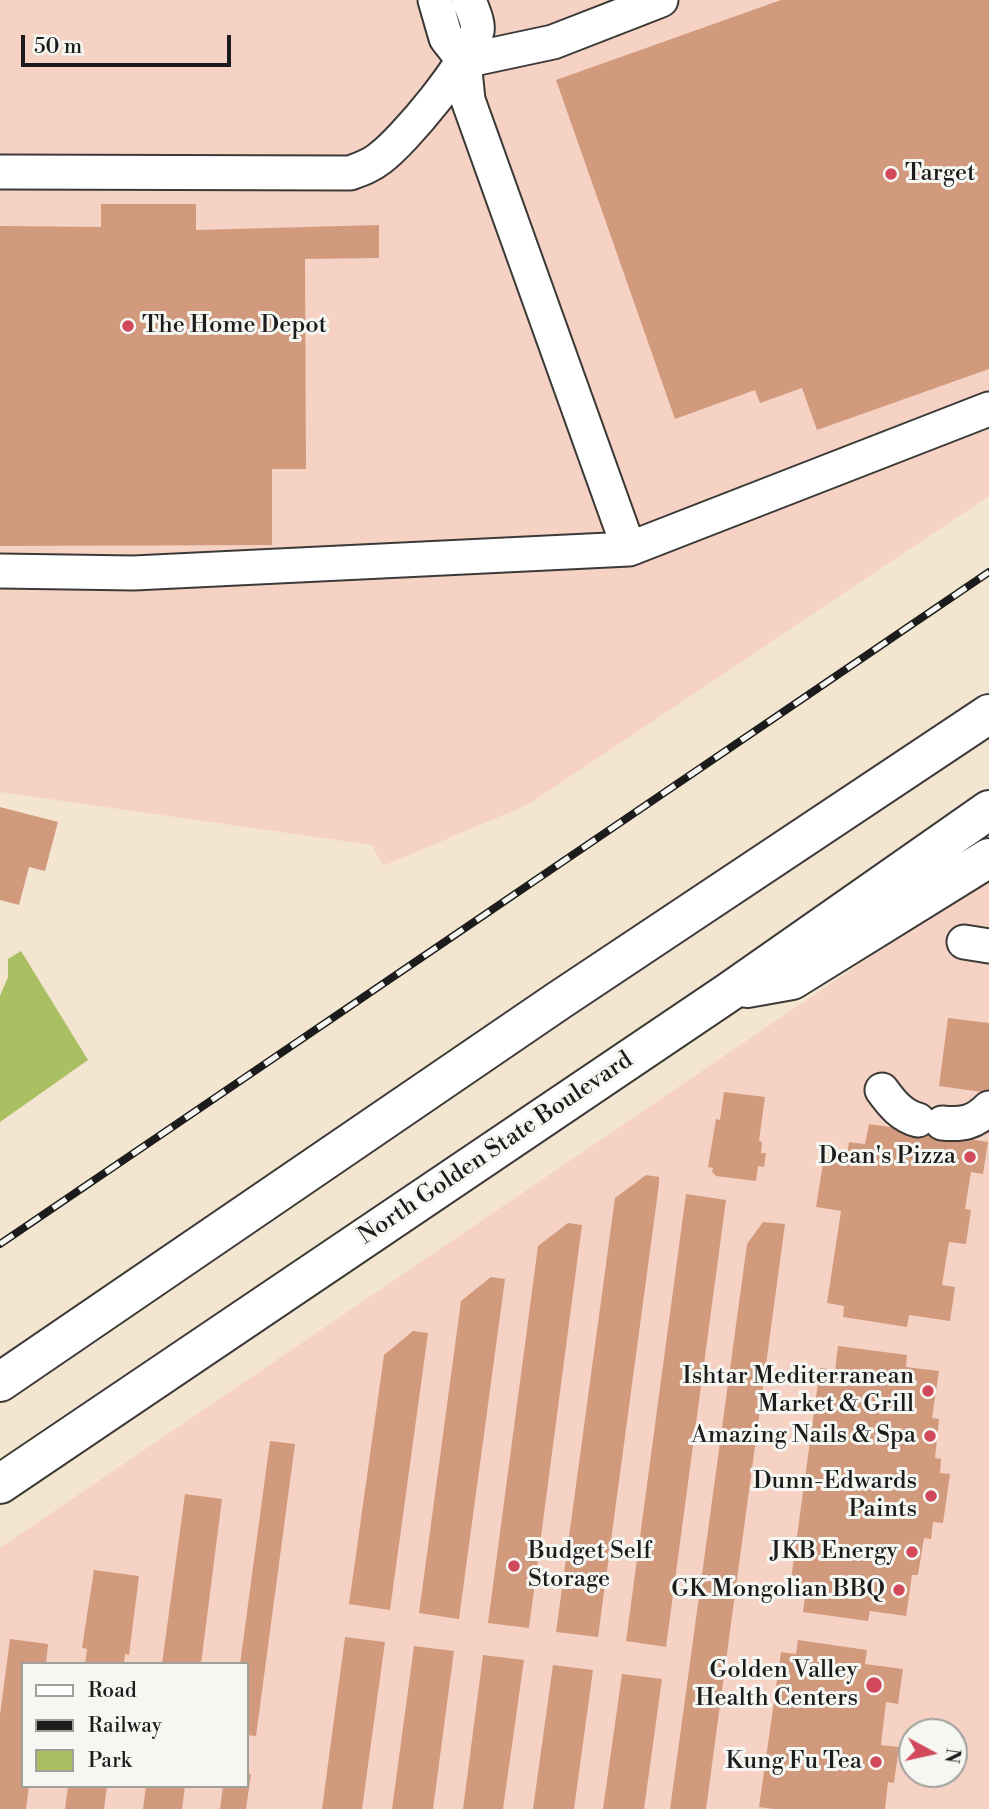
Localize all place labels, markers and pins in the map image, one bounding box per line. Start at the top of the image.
place label: Target [905,160,976,188]
marker: Target [883,166,899,182]
place label: The Home Depot [142,312,327,340]
marker: The Home Depot [120,318,136,334]
place label: Dean's Pizza [818,1143,956,1171]
marker: Dean's Pizza [962,1149,978,1165]
place label: Ishtar Mediterranean Market & Grill [683,1363,914,1419]
marker: Ishtar Mediterranean Market & Grill [920,1383,936,1399]
place label: Amazing Nails & Spa [691,1422,916,1450]
marker: Amazing Nails & Spa [922,1428,938,1444]
place label: Dunn-Edwards Paints [753,1468,917,1524]
marker: Dunn-Edwards Paints [923,1488,939,1504]
place label: Budget Self Storage [528,1538,652,1594]
place label: JKB Energy [770,1538,898,1566]
marker: JKB Energy [904,1544,920,1560]
marker: Budget Self Storage [506,1558,522,1574]
place label: GK Mongolian BBQ [671,1576,885,1604]
marker: GK Mongolian BBQ [891,1582,907,1598]
place label: Golden Valley Health Centers [695,1657,858,1713]
marker: Golden Valley Health Centers [864,1675,884,1695]
place label: Kung Fu Tea [726,1748,862,1776]
marker: Kung Fu Tea [868,1754,884,1770]

